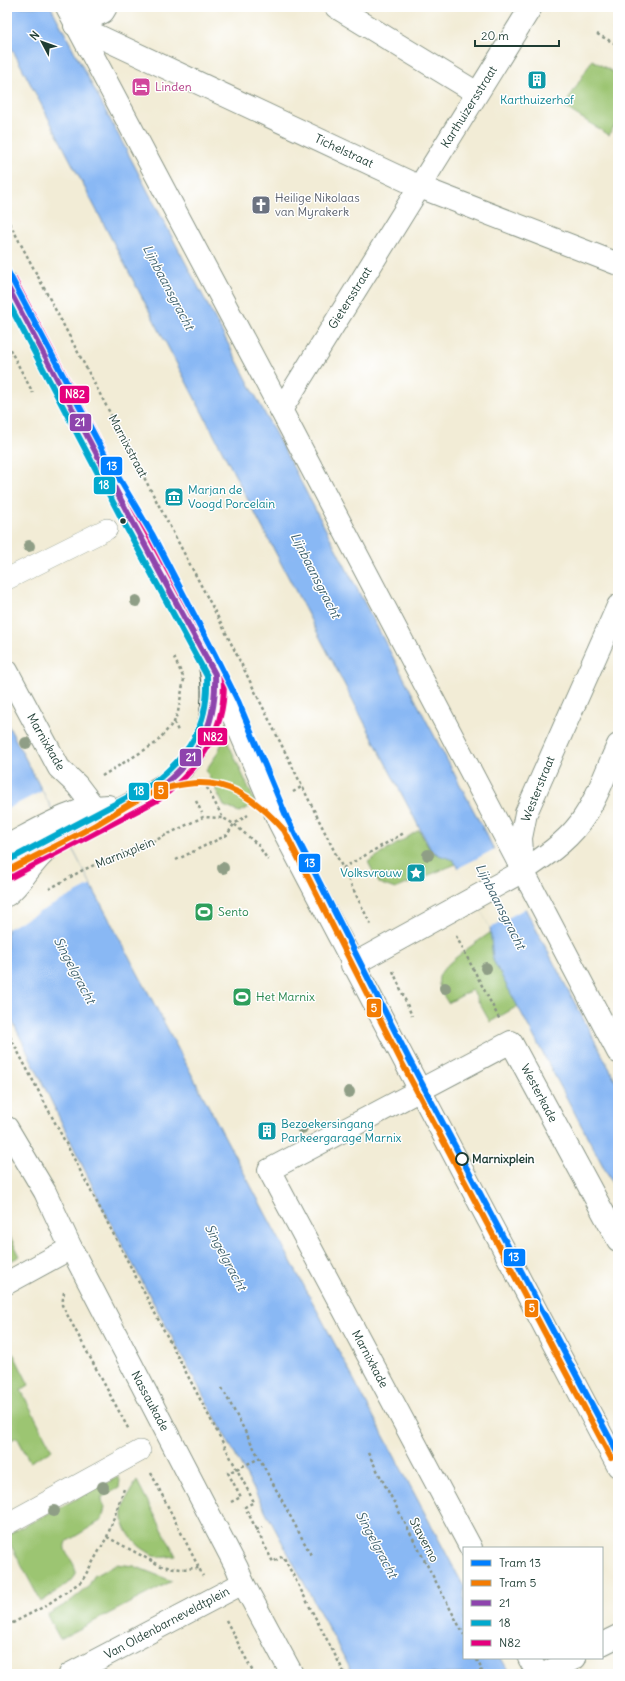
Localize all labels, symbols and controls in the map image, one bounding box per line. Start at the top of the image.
north arrow [22,22,62,62]
scale bar [475,22,559,48]
text: N [27,28,42,43]
text: 20 m [481,28,509,43]
street label: Karthuizersstraat [437,63,500,151]
building icon: Karthuizerhof [526,69,548,91]
hotel icon: Linden [130,76,152,98]
place label: Linden [155,79,192,94]
place label: Karthuizerhof [500,92,575,107]
street label: Tichelstraat [312,130,376,171]
place label: Heilige Nikolaas van Myrakerk [275,190,360,219]
church icon: Heilige Nikolaas van Myrakerk [250,194,272,216]
water label: Lijnbaansgracht [139,242,199,334]
street label: Gietersstraat [325,264,375,332]
line badge: N82 [59,385,90,404]
text: N82 [65,387,85,401]
street label: Marnixstraat [106,412,151,480]
line badge: 21 [69,413,92,432]
text: 21 [75,415,85,429]
line badge: 13 [100,456,123,476]
text: 13 [107,459,117,473]
line badge: 18 [93,476,116,495]
text: 18 [99,478,109,492]
place label: Marjan de Voogd Porcelain [188,482,275,511]
museum icon: Marjan de Voogd Porcelain [163,486,185,508]
unlabelled marker [118,516,128,526]
water label: Lijnbaansgracht [287,529,345,622]
street label: Marnixkade [24,711,69,773]
line badge: N82 [197,727,228,746]
text: N82 [203,730,223,744]
line badge: 21 [179,748,202,767]
text: 21 [186,750,196,764]
street label: Westerstraat [518,754,558,824]
line badge: 5 [153,781,169,800]
line badge: 18 [128,782,150,801]
text: 5 [158,783,164,797]
text: 18 [134,784,144,798]
street label: Marnixplein [93,834,157,871]
line badge: 13 [298,853,321,873]
text: 13 [305,856,315,870]
water label: Lijnbaansgracht [472,860,530,953]
place icon: Volksvrouw [405,862,427,884]
place label: Volksvrouw [340,865,403,880]
sports icon: Sento [193,901,215,923]
place label: Sento [218,904,249,919]
water label: Singelgracht [50,934,100,1008]
sports icon: Het Marnix [231,986,253,1008]
place label: Het Marnix [256,989,315,1004]
line badge: 5 [366,998,382,1018]
text: 5 [371,1001,377,1015]
street label: Westerkade [518,1061,561,1125]
place label: Bezoekersingang Parkeergarage Marnix [281,1116,402,1145]
building icon: Bezoekersingang Parkeergarage Marnix [256,1120,278,1142]
place label: Marnixplein [472,1151,535,1167]
marker: Marnixplein [455,1152,469,1166]
water label: Singelgracht [201,1221,251,1295]
line badge: 13 [503,1248,526,1267]
text: 13 [509,1250,519,1264]
line badge: 5 [524,1299,539,1318]
text: 5 [529,1301,535,1315]
street label: Marnixkade [349,1327,392,1390]
street label: Nassaukade [128,1368,173,1433]
water label: Singelgracht [352,1508,402,1582]
street label: Staverno [406,1515,443,1565]
legend [463,1547,603,1659]
text: Tram 13 [499,1555,541,1570]
text: Tram 5 [499,1575,536,1590]
street label: Van Oldenbarneveldtplein [102,1583,232,1662]
text: 21 [499,1595,510,1610]
text: 18 [499,1615,511,1630]
text: N82 [499,1635,521,1650]

